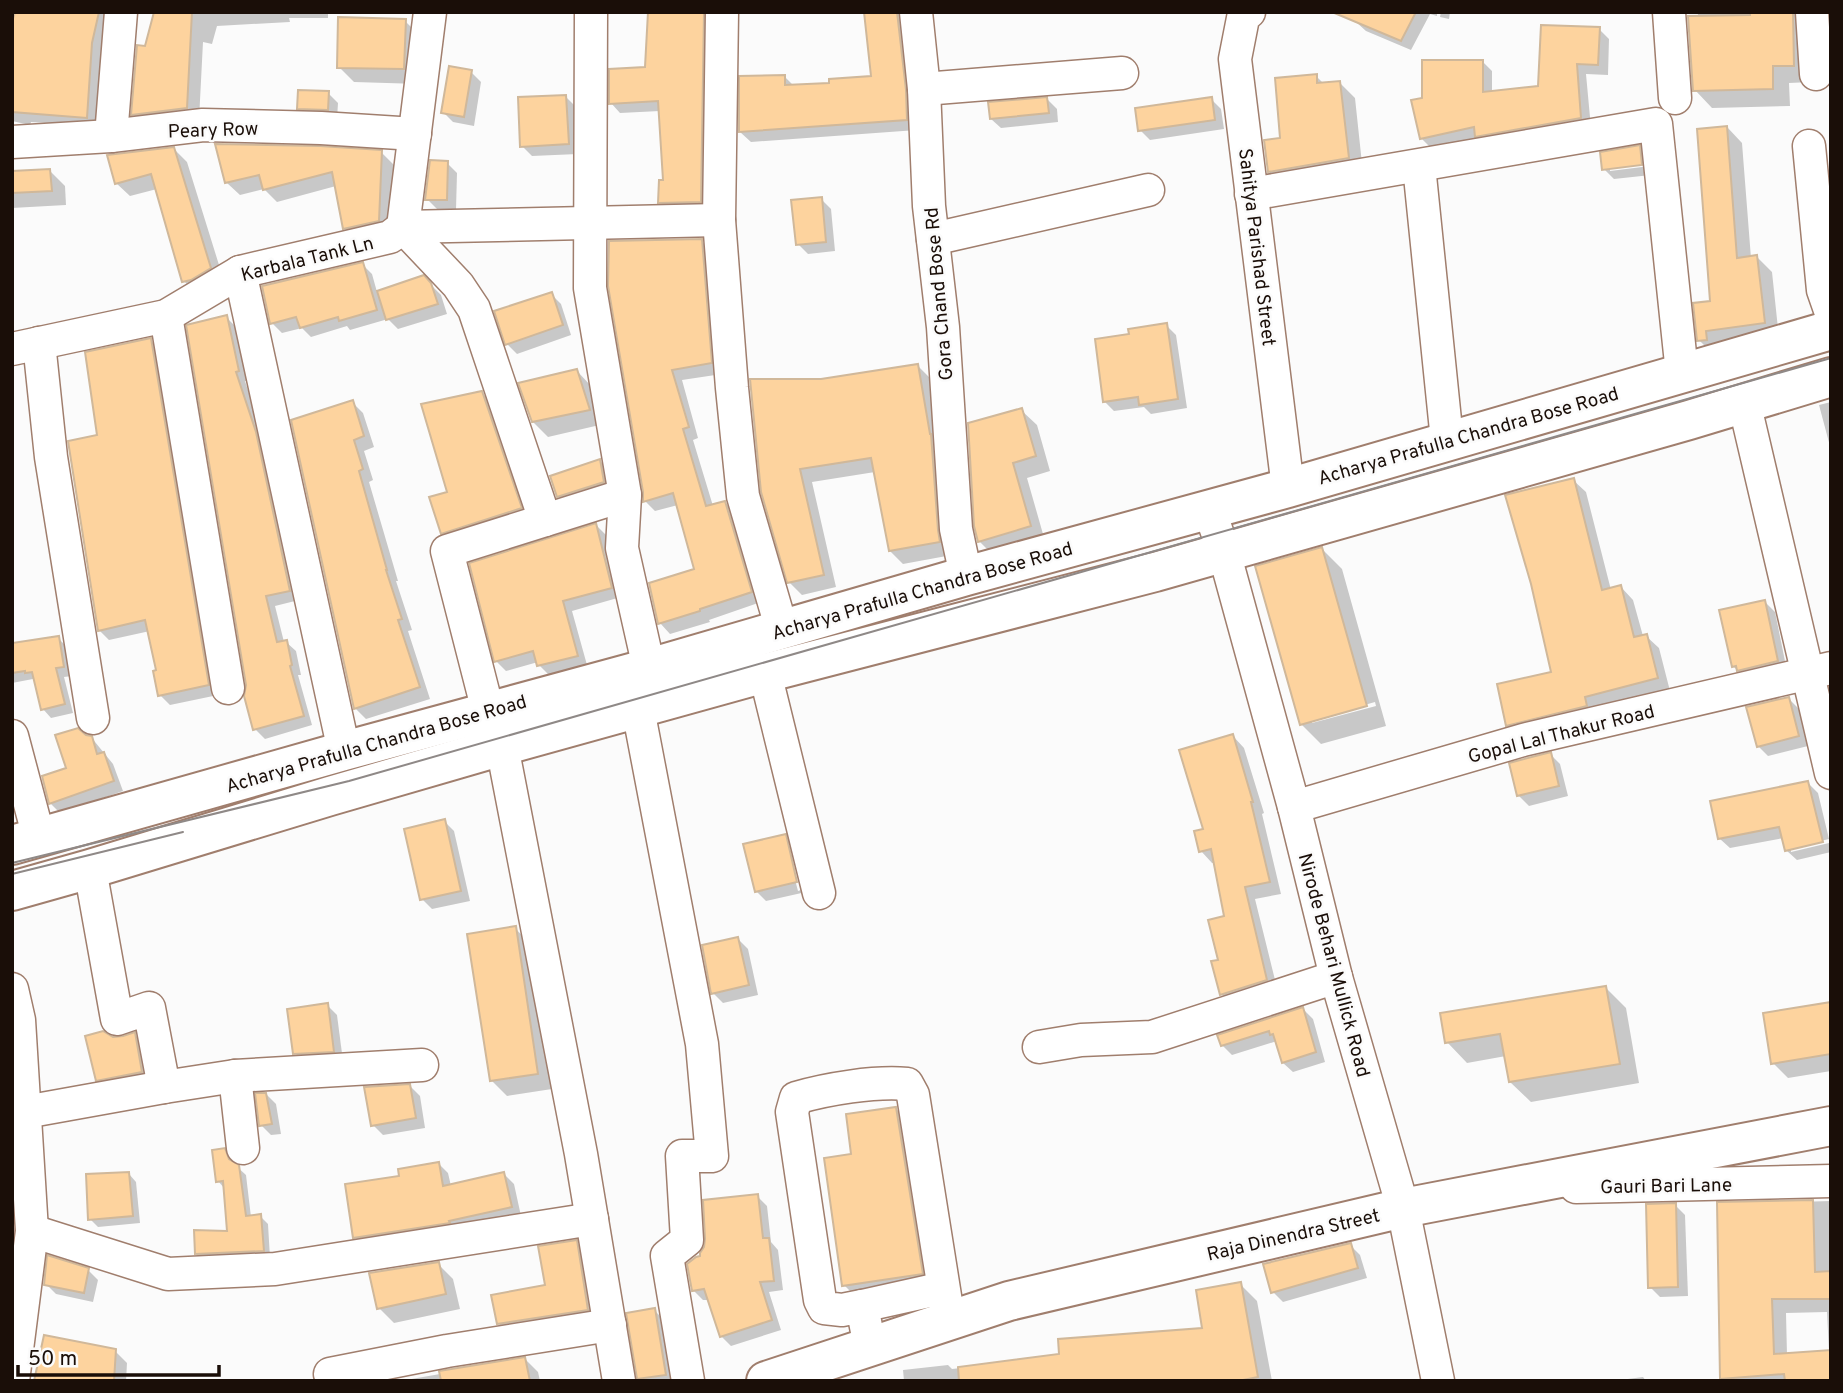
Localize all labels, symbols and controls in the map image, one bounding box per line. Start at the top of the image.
street label: Peary Row [167,117,259,145]
street label: Sahitya Parishad Street [1232,147,1280,348]
street label: Gora Chand Bose Rd [920,206,960,381]
street label: Karbala Tank Ln [239,232,376,288]
street label: Acharya Prafulla Chandra Bose Road [1315,382,1622,491]
street label: Acharya Prafulla Chandra Bose Road [769,537,1076,646]
street label: Acharya Prafulla Chandra Bose Road [223,690,530,799]
street label: Gopal Lal Thakur Road [1466,700,1657,770]
street label: Nirode Behari Mullick Road [1292,851,1375,1080]
street label: Gauri Bari Lane [1600,1174,1732,1200]
street label: Raja Dinendra Street [1205,1204,1382,1268]
scale bar [18,1334,219,1378]
text: 50 m [28,1346,77,1373]

